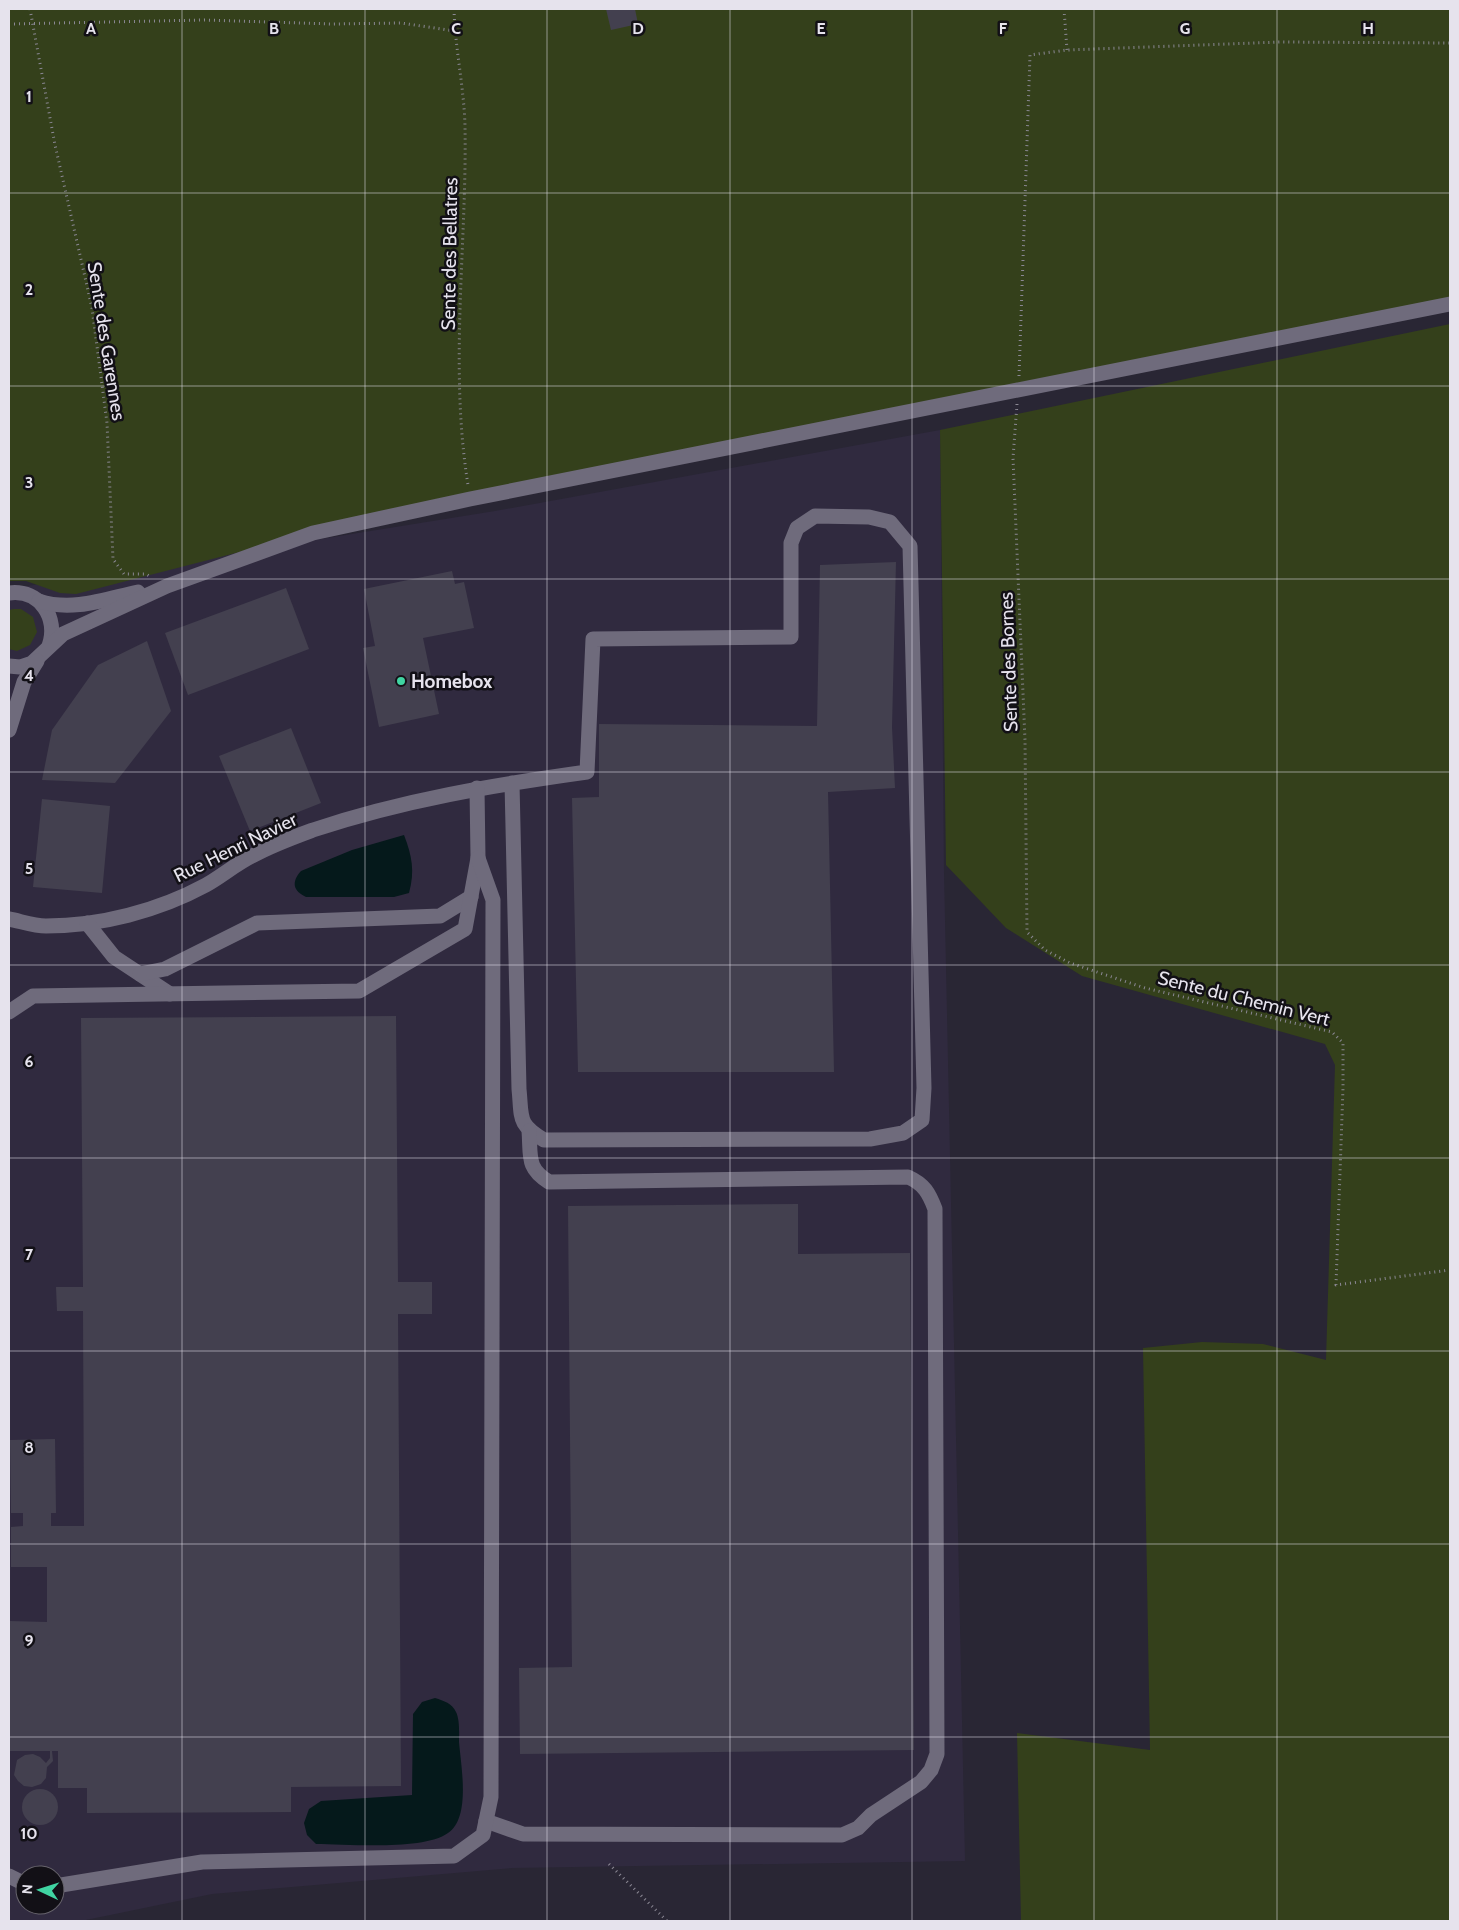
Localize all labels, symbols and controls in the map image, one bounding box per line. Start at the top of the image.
text: A [86,19,96,38]
text: B [269,19,279,38]
text: C [451,19,461,38]
text: D [632,19,644,38]
text: E [816,19,826,38]
text: F [999,19,1008,38]
text: G [1180,19,1190,38]
text: H [1362,19,1374,38]
text: 1 [26,87,32,106]
street label: Sente des Bellatres [437,177,462,331]
street label: Sente des Garennes [83,260,130,422]
text: 2 [25,280,33,299]
text: 3 [25,473,33,492]
street label: Sente des Bornes [995,591,1022,732]
text: 4 [24,666,34,685]
place label: Homebox [411,670,493,693]
marker: Homebox [395,675,407,687]
street label: Rue Henri Navier [170,808,301,887]
text: 5 [25,859,33,878]
street label: Sente du Chemin Vert [1156,966,1333,1031]
text: 6 [25,1052,34,1071]
text: 7 [25,1245,34,1264]
text: 8 [24,1438,34,1457]
text: 9 [25,1631,34,1650]
text: 10 [20,1824,38,1843]
north arrow [15,1865,65,1915]
text: N [18,1884,36,1895]

